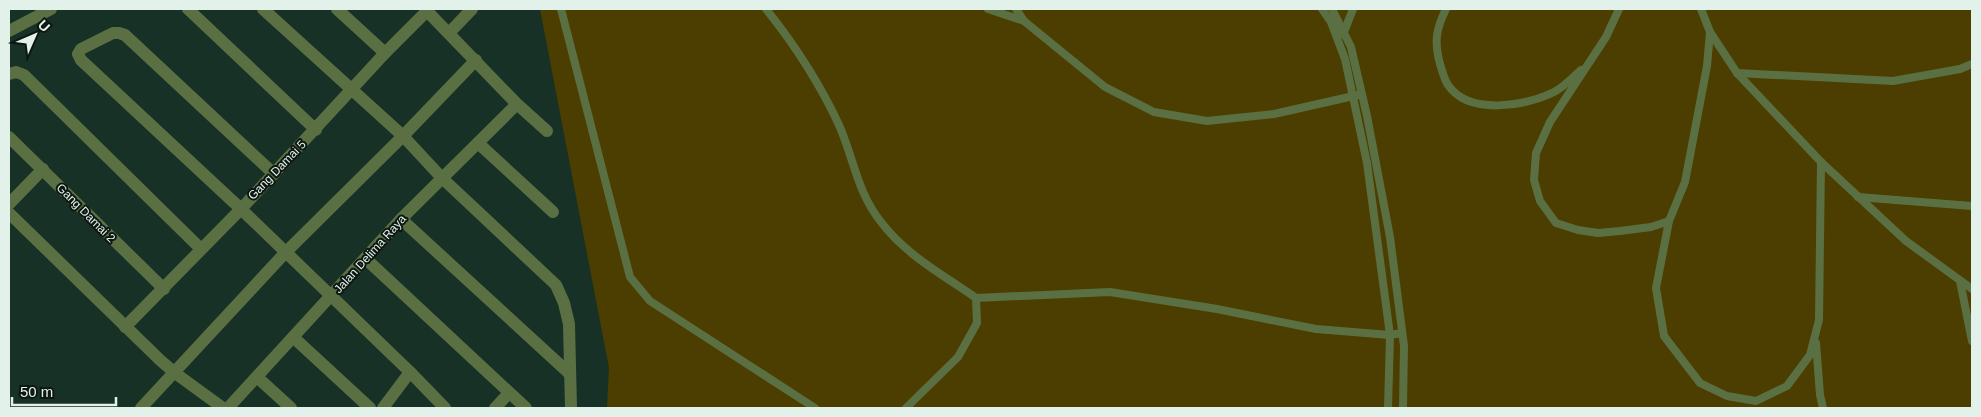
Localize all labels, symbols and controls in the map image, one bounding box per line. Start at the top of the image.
north arrow [10,10,60,60]
text: U [35,17,53,35]
street label: Gang Damai 5 [245,137,309,203]
street label: Gang Damai 2 [54,181,119,246]
street label: Jalan Delima Raya [331,212,409,296]
scale bar [12,374,116,406]
text: 50 m [20,383,53,400]

